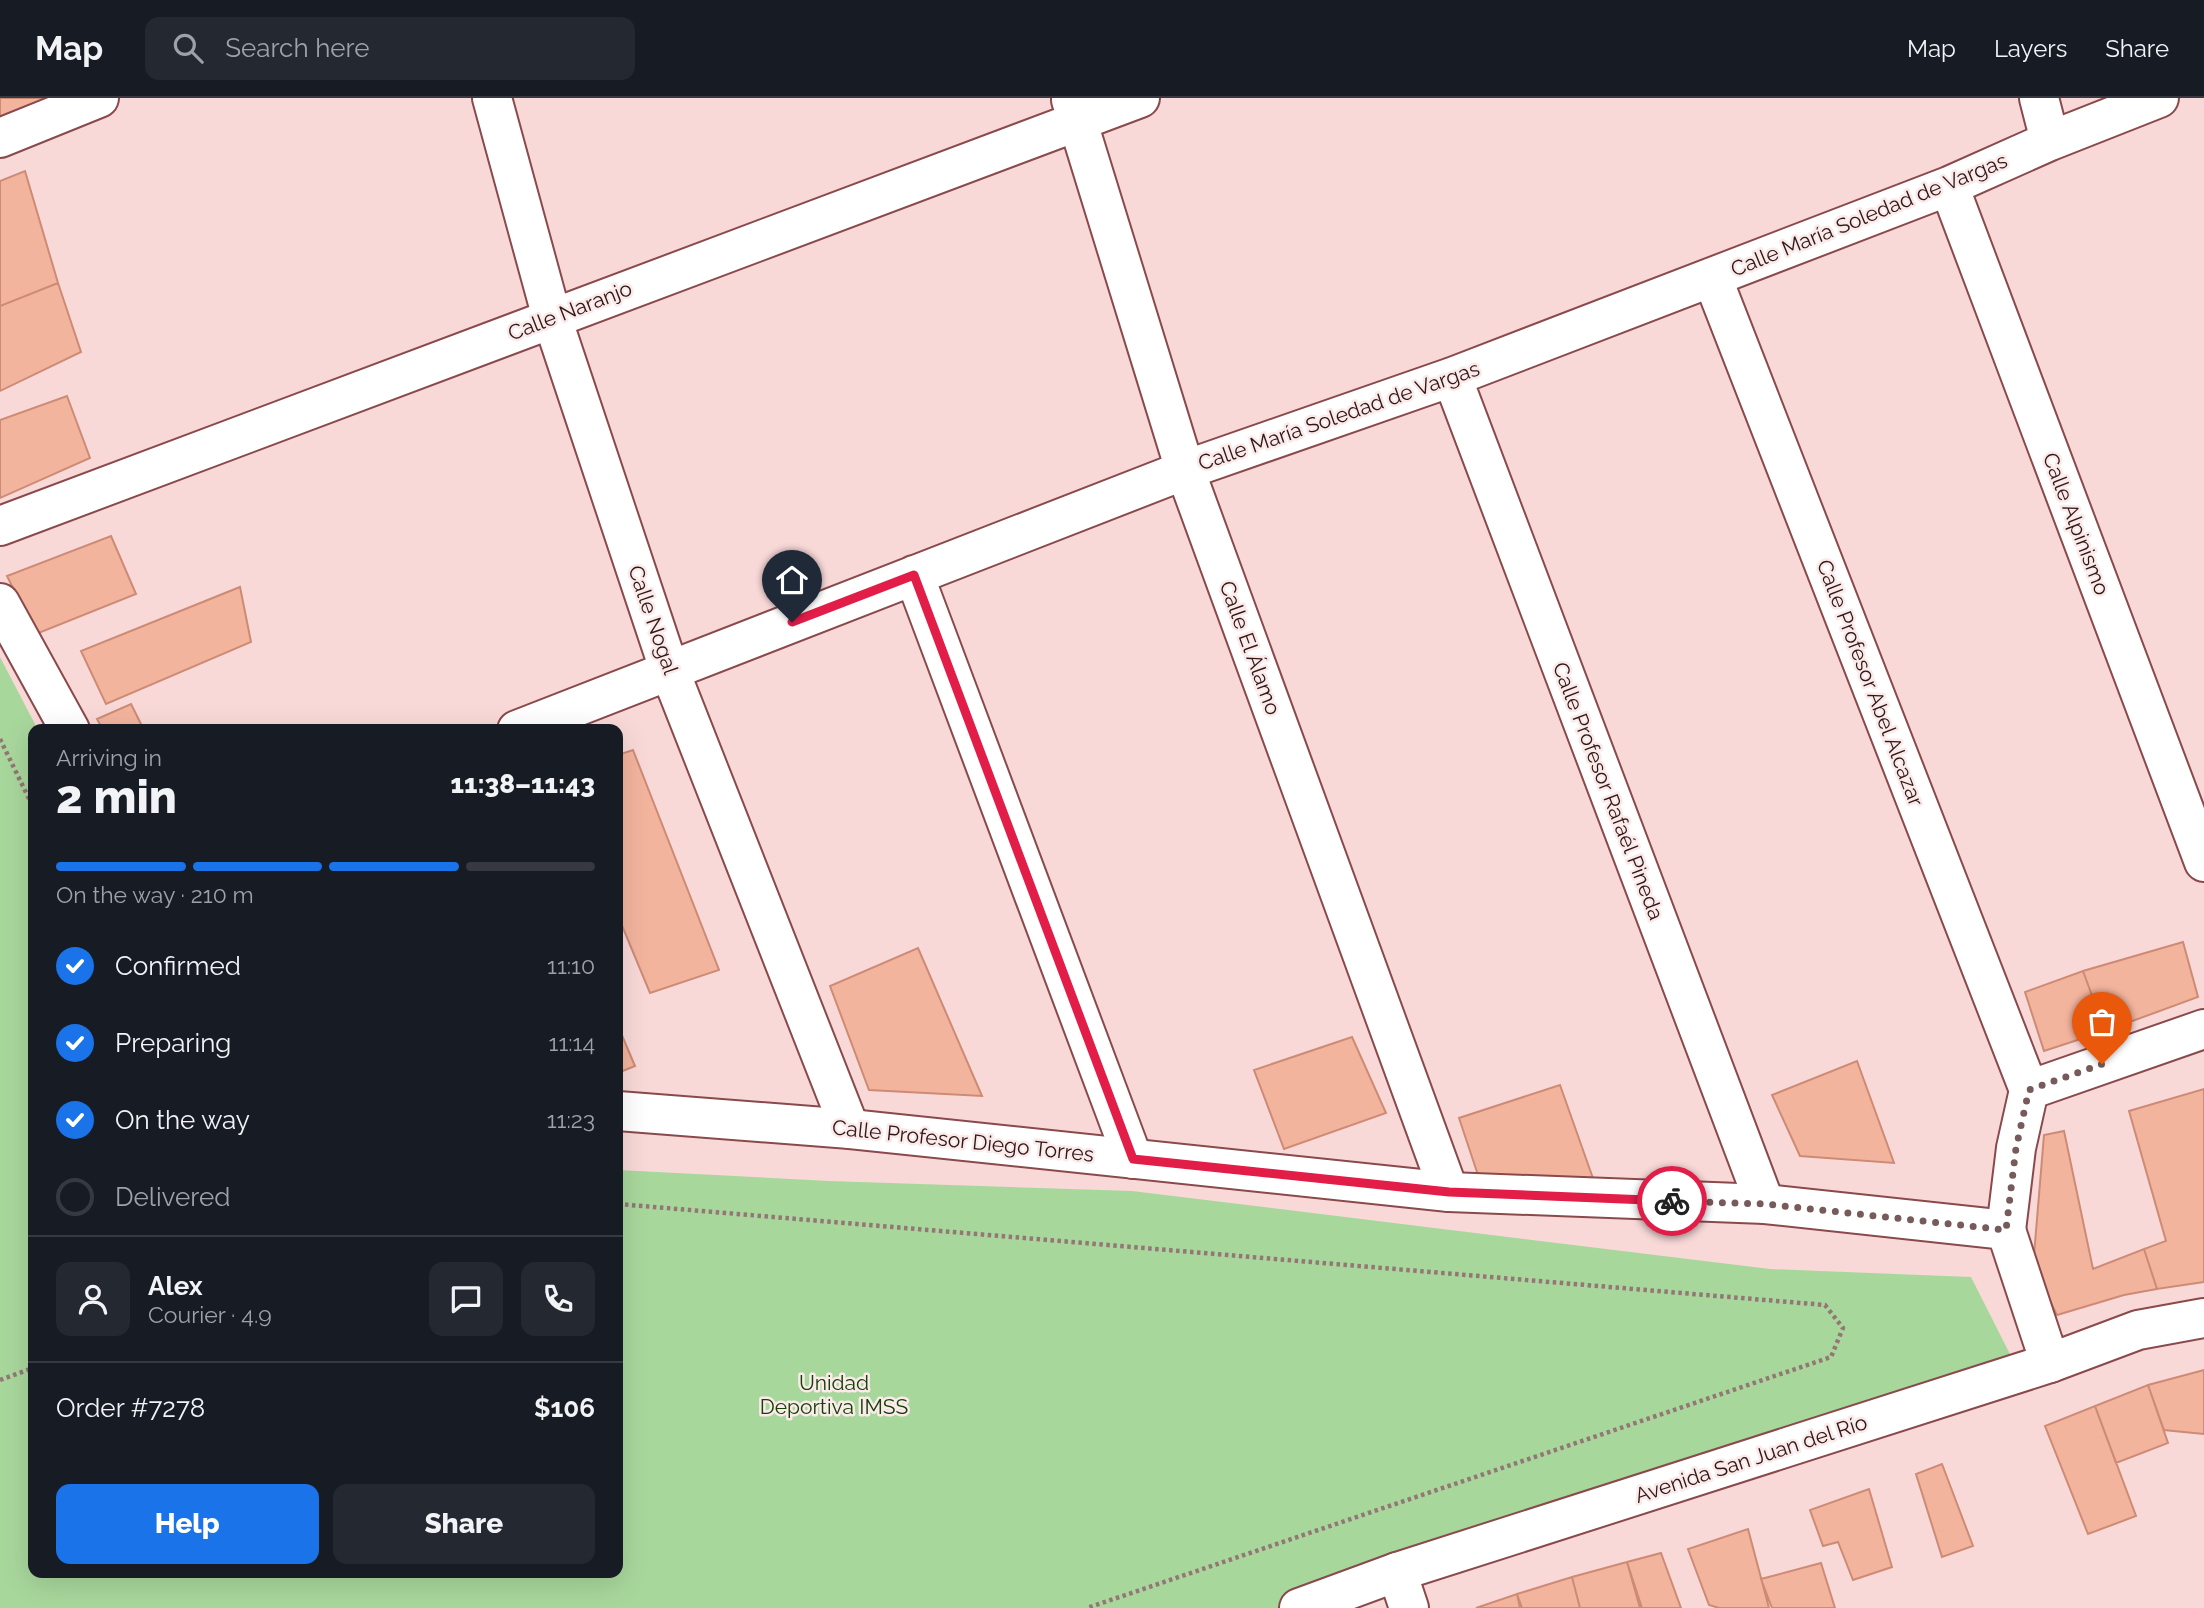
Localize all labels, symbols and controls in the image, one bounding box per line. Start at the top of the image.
search box [145,17,635,80]
text: Map [35,29,103,68]
icon: search [169,29,207,67]
text: Search here [225,33,370,63]
text: Map [1907,34,1956,63]
text: Layers [1994,34,2067,63]
text: Share [2105,34,2169,63]
street label: Calle María Soledad de Vargas [1727,148,2011,282]
street label: Calle Naranjo [504,275,635,346]
street label: Calle María Soledad de Vargas [1195,356,1483,476]
street label: Calle Alpinismo [2038,449,2115,599]
pin [762,550,822,622]
street label: Calle Profesor Abel Alcazar [1812,556,1929,810]
icon: home [773,561,811,599]
street label: Calle Nogal [623,562,684,678]
street label: Calle El Álamo [1215,577,1286,718]
street label: Calle Profesor Rafaél Pineda [1548,658,1669,923]
text: Arriving in [56,744,162,771]
text: 11:38–11:43 [450,769,595,799]
text: 2 min [56,770,177,824]
text: On the way · 210 m [56,881,254,908]
icon: check [56,947,94,985]
text: Confirmed [115,951,241,981]
text: 11:10 [547,952,595,979]
pin [2072,992,2132,1064]
icon: bag [2083,1003,2121,1041]
icon: check [56,1024,94,1062]
text: Preparing [115,1028,231,1058]
text: 11:14 [549,1029,595,1056]
icon: check [56,1101,94,1139]
text: On the way [115,1105,250,1135]
text: 11:23 [547,1106,595,1133]
street label: Calle Profesor Diego Torres [831,1114,1095,1167]
courier [1637,1166,1707,1236]
text: Delivered [115,1182,230,1212]
icon: bike [1653,1182,1691,1220]
button: person [56,1262,130,1336]
button: chat [429,1262,503,1336]
button: phone [521,1262,595,1336]
text: Alex [148,1271,203,1301]
text: Courier · 4.9 [148,1301,272,1328]
park label: Unidad Deportiva IMSS [760,1370,909,1419]
text: Order #7278 [56,1393,205,1423]
text: $106 [534,1393,595,1423]
street label: Avenida San Juan del Río [1632,1409,1870,1508]
button: Help [56,1484,319,1564]
button: Share [333,1484,595,1564]

